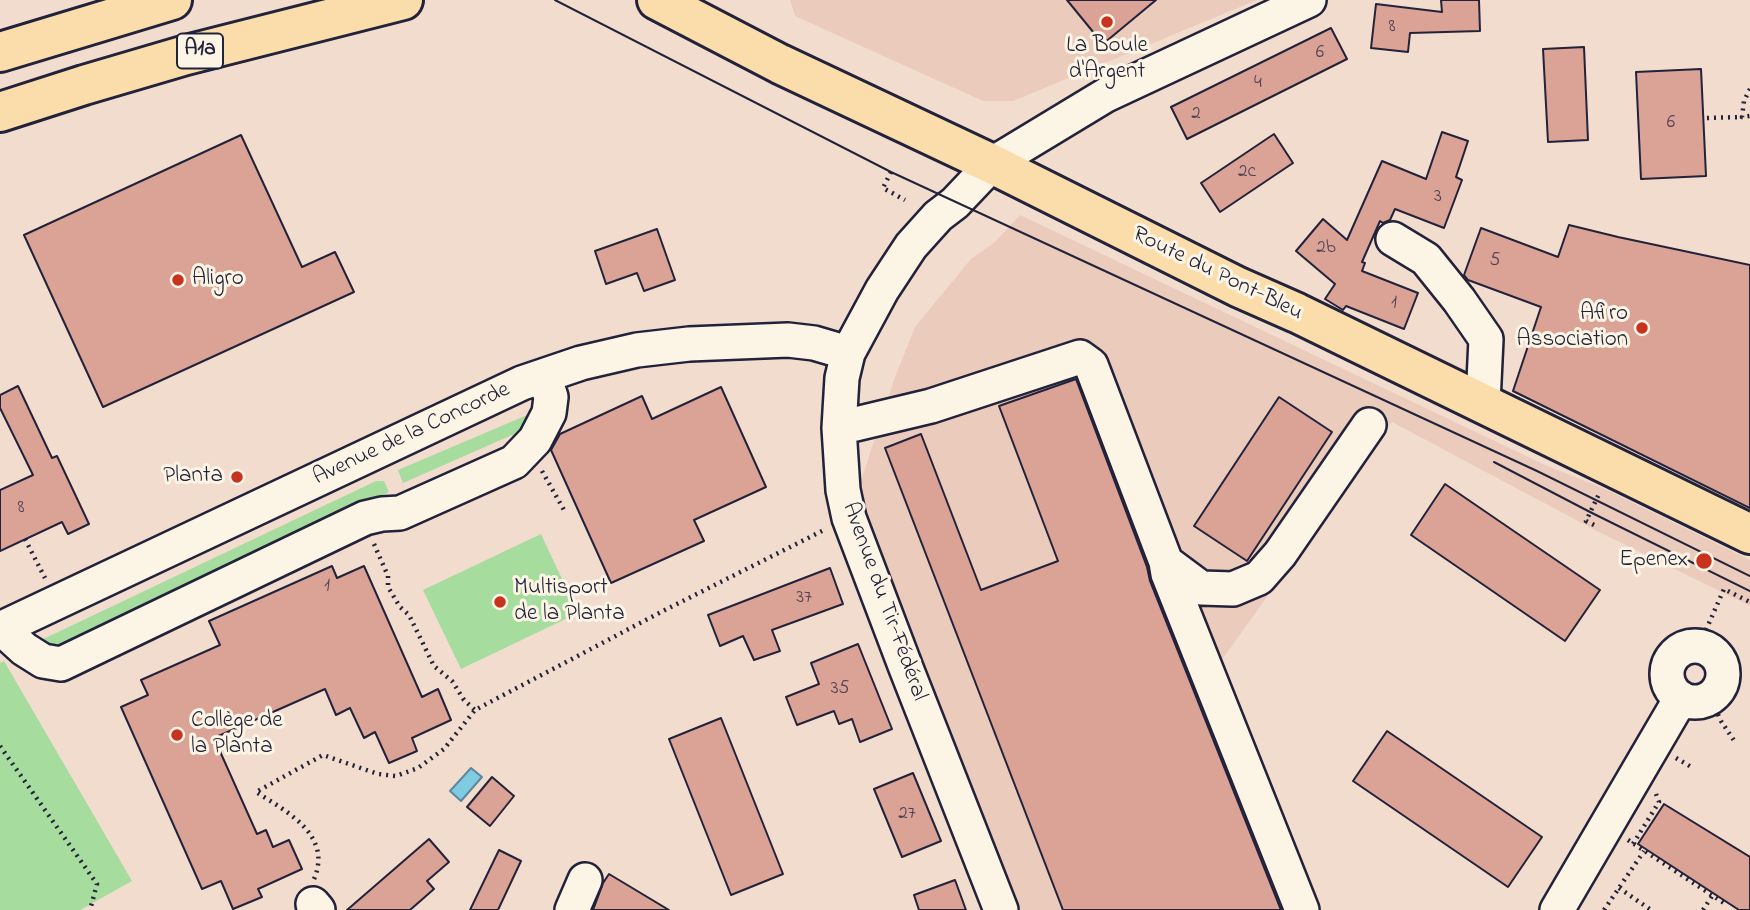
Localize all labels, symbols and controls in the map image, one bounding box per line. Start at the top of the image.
marker: La Boule d'Argent [1099,14,1115,30]
house number: 8 [1388,17,1396,39]
place label: La Boule d'Argent [1066,33,1148,87]
road number: A1a [177,34,223,68]
house number: 6 [1316,43,1324,65]
house number: 4 [1254,73,1262,95]
house number: 2 [1191,104,1201,126]
house number: 6 [1667,113,1675,135]
house number: 2c [1238,162,1256,184]
house number: 3 [1434,187,1442,209]
street label: Route du Pont-Bleu [1127,222,1307,328]
house number: 2b [1316,238,1336,260]
house number: 5 [1490,251,1500,273]
place label: Aligro [192,266,244,294]
marker: Aligro [170,272,186,288]
house number: 1 [1391,293,1397,315]
place label: Afiro Association [1517,301,1628,355]
marker: Afiro Association [1634,320,1650,336]
street label: Avenue de la Concorde [309,377,515,493]
place label: Planta [163,463,223,491]
marker: Planta [229,469,245,485]
house number: 8 [17,498,25,520]
street label: Avenue du Tir-Fédéral [834,499,932,705]
place label: Epenex [1619,547,1688,575]
marker: Epenex [1694,551,1714,571]
place label: Multisport de la Planta [514,575,625,629]
house number: 1 [324,576,330,598]
house number: 37 [796,588,812,610]
marker: Multisport de la Planta [492,594,508,610]
house number: 35 [831,679,849,701]
place label: Collège de la Planta [191,708,283,762]
marker: Collège de la Planta [169,727,185,743]
house number: 27 [898,804,916,826]

